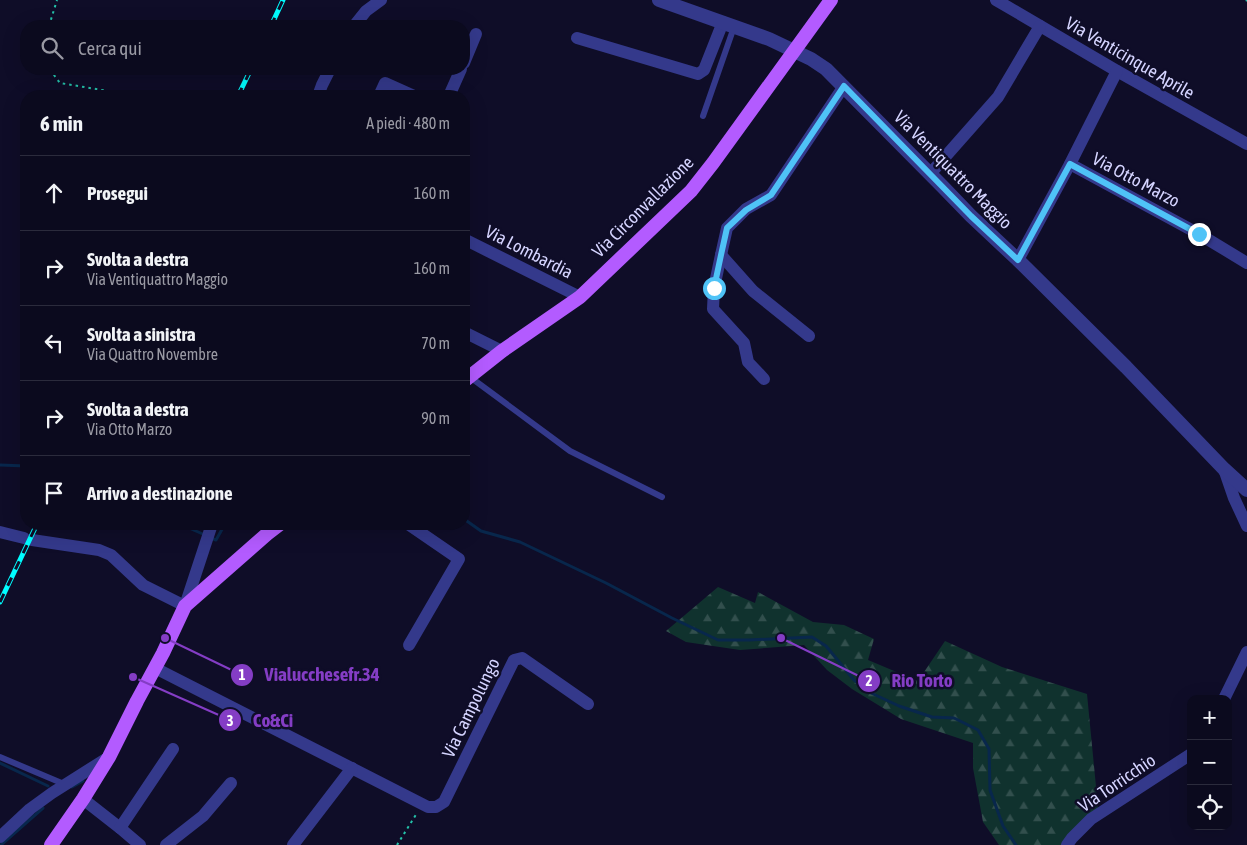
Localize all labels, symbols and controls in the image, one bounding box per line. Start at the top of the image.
street label: Via Venticinque Aprile [1062,12,1198,103]
search box [20,20,470,75]
icon: search [38,34,66,62]
text: Cerca qui [78,37,142,59]
street label: Via Ventiquattro Maggio [890,106,1017,233]
text: 6 min [40,111,83,135]
text: A piedi · 480 m [366,114,450,132]
street label: Via Otto Marzo [1089,148,1184,211]
street label: Via Circonvallazione [588,152,698,262]
icon: ahead [40,179,68,207]
text: Prosegui [87,182,148,204]
text: 160 m [414,184,450,202]
street label: Via Lombardia [482,221,577,283]
route end [1188,223,1211,246]
text: Svolta a destra [87,248,189,270]
icon: right [40,254,68,282]
text: 160 m [414,259,450,277]
text: Via Ventiquattro Maggio [87,270,228,288]
route start [703,277,726,300]
text: Svolta a sinistra [87,323,196,345]
icon: left [40,329,68,357]
text: 70 m [421,334,450,352]
text: Via Quattro Novembre [87,345,218,363]
text: Svolta a destra [87,398,189,420]
icon: right [40,404,68,432]
text: 90 m [421,409,450,427]
text: Via Otto Marzo [87,420,172,438]
icon: arrive [40,479,68,507]
text: Arrivo a destinazione [87,482,233,504]
street label: Via Campolungo [437,655,504,761]
callout: Vialucchesefr.34 [229,658,390,692]
text: Vialucchesefr.34 [263,663,380,685]
callout: Rio Torto [856,664,963,698]
text: 1 [238,666,246,683]
text: Rio Torto [891,669,953,691]
text: 2 [865,672,873,689]
map controls [1187,695,1232,830]
button: + [1187,695,1232,740]
callout: Co&Ci [218,703,303,737]
text: Co&Ci [253,709,293,731]
text: 3 [226,712,234,729]
button: − [1187,740,1232,785]
street label: Via Torricchio [1074,749,1159,816]
button: locate [1187,785,1232,830]

